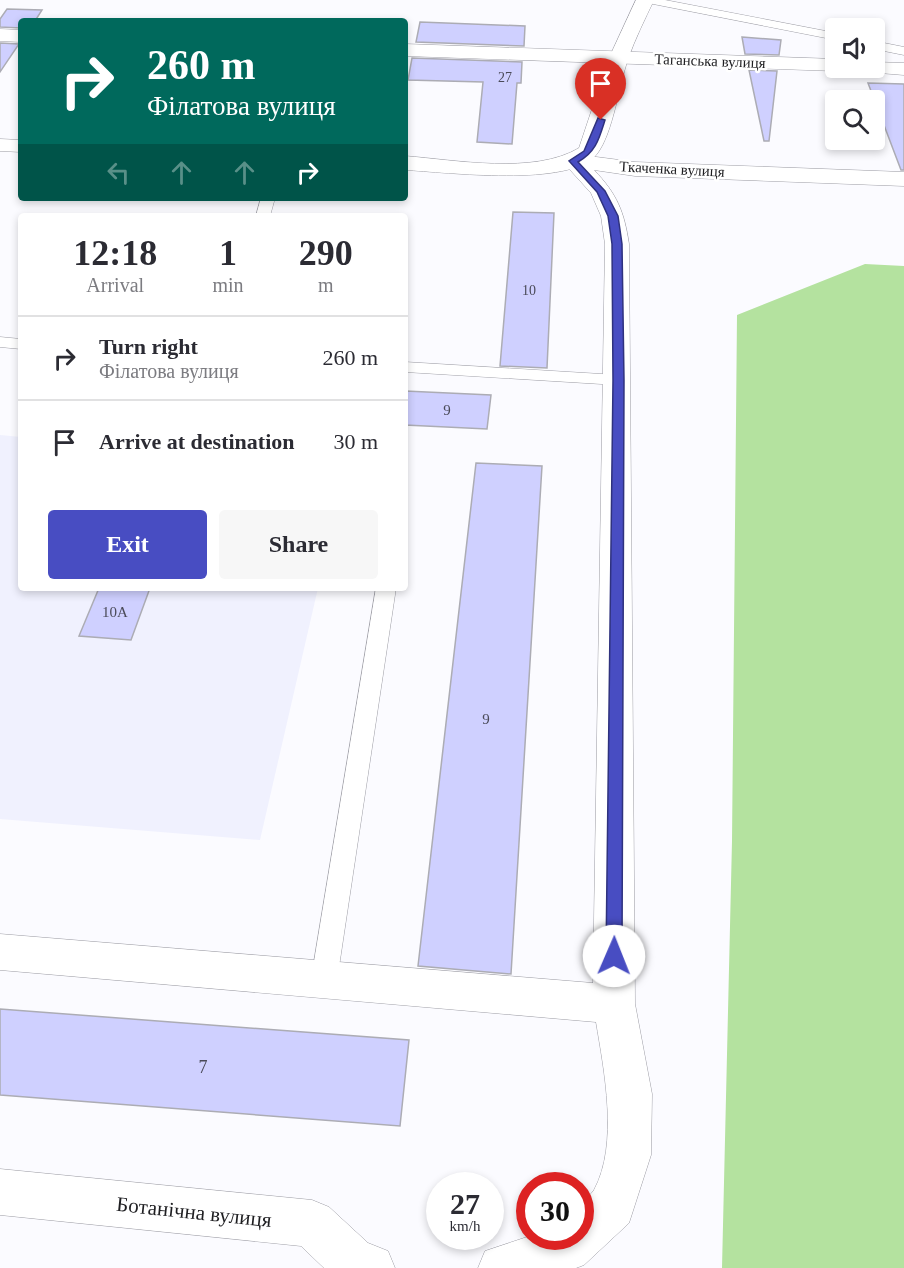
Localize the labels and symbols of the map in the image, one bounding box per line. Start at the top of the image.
street label: Таганська вулиця [654,51,766,71]
pin [575,58,626,120]
house number: 27 [498,70,512,85]
street label: Ткаченка вулиця [619,158,725,180]
house number: 10 [522,283,536,298]
house number: 9 [443,402,451,418]
house number: 10А [102,604,128,620]
house number: 9 [482,711,490,727]
position arrow [582,924,646,988]
house number: 7 [199,1057,208,1077]
speed limit sign: 30 [516,1172,594,1250]
street label: Ботанічна вулиця [115,1192,273,1232]

